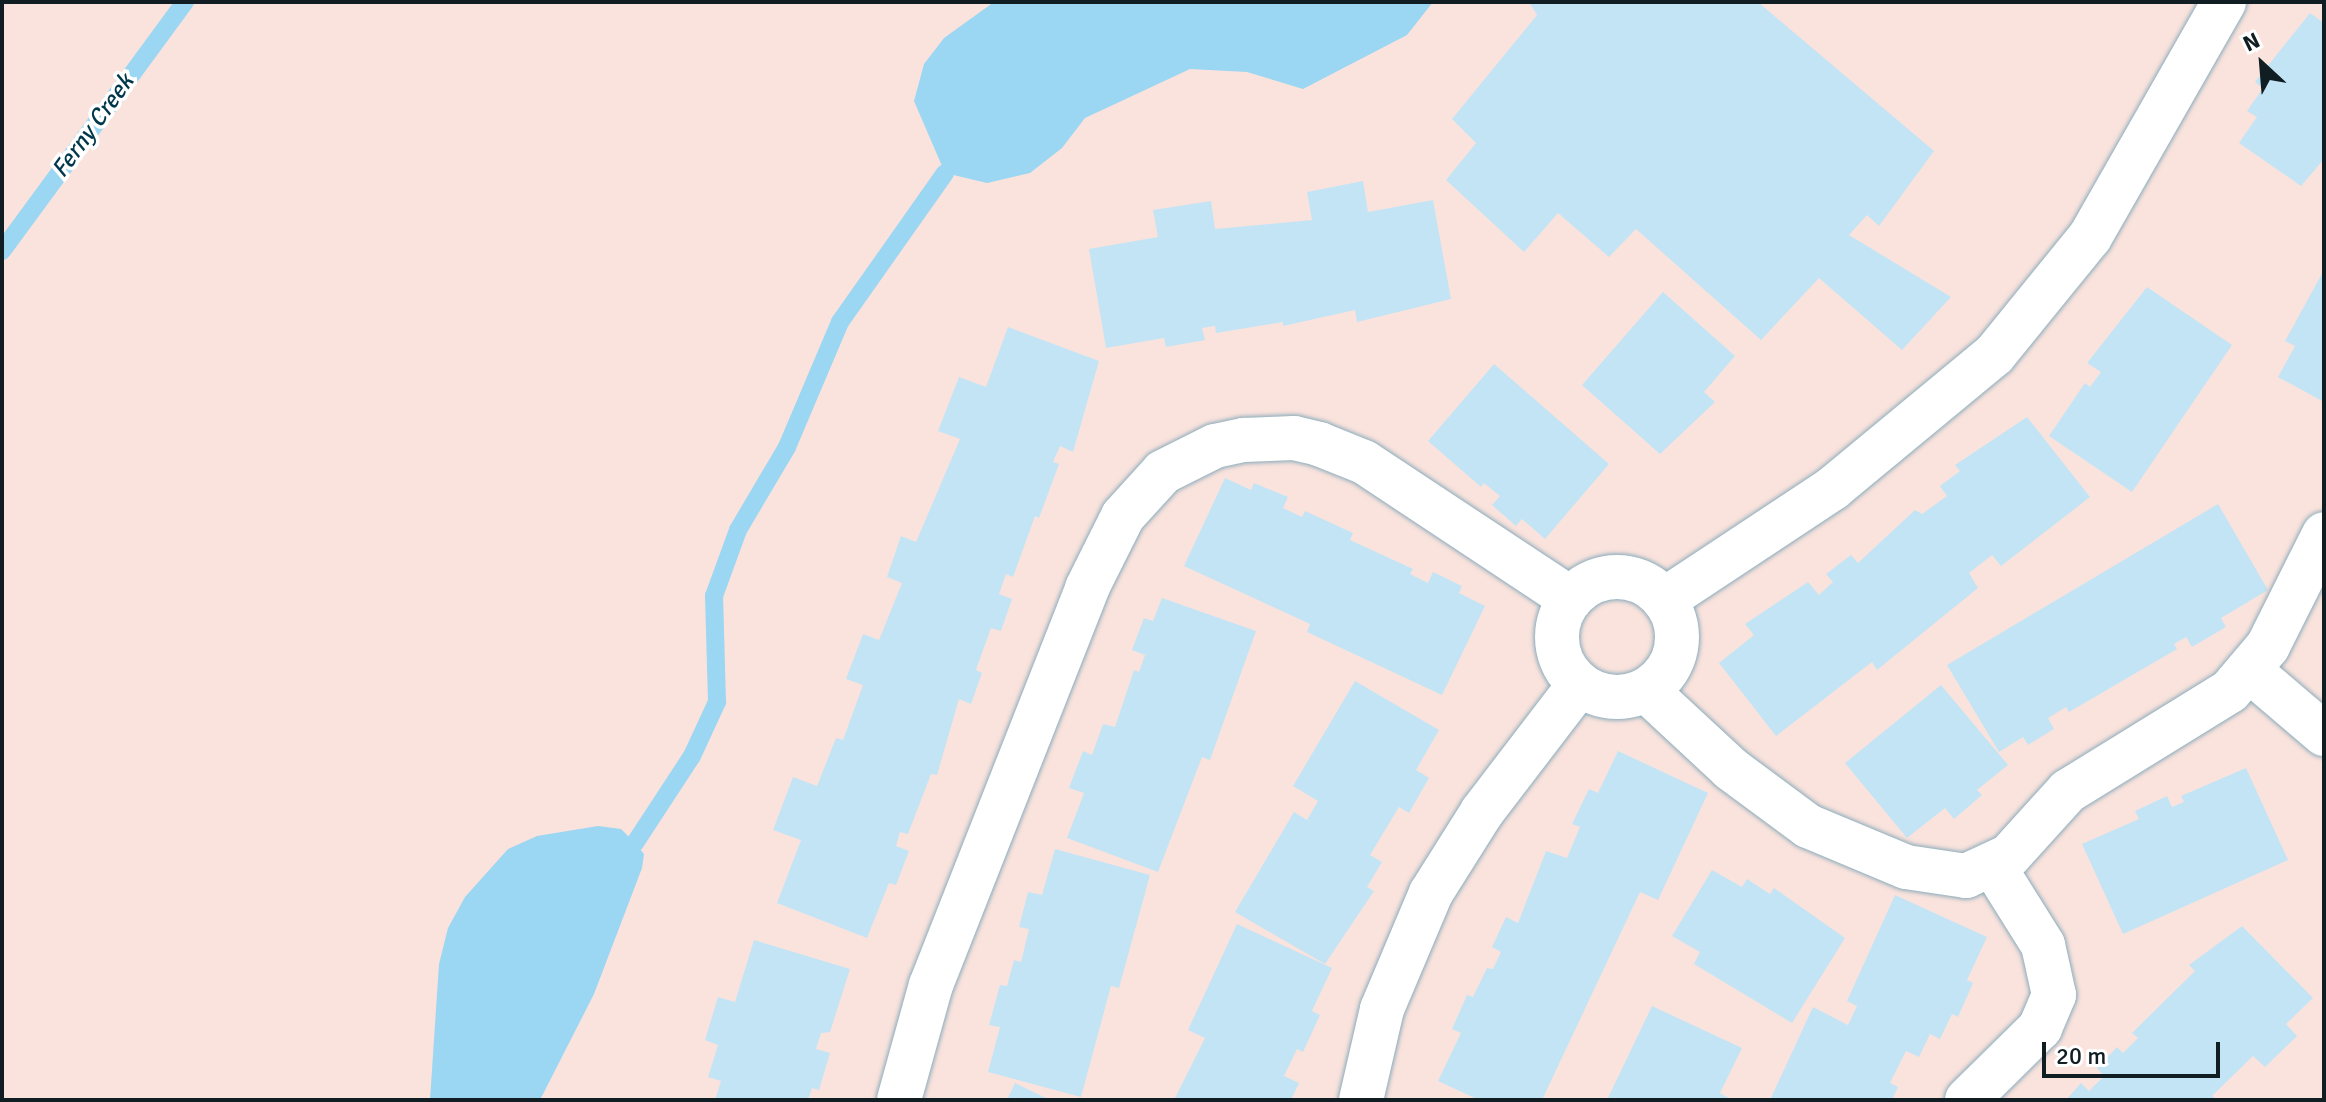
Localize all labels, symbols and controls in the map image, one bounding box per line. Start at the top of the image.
north arrow [2222,24,2302,104]
text: N [2238,26,2264,57]
water label: Ferny Creek [46,69,140,183]
scale bar [2046,1026,2224,1076]
text: 20 m [2056,1041,2106,1071]

